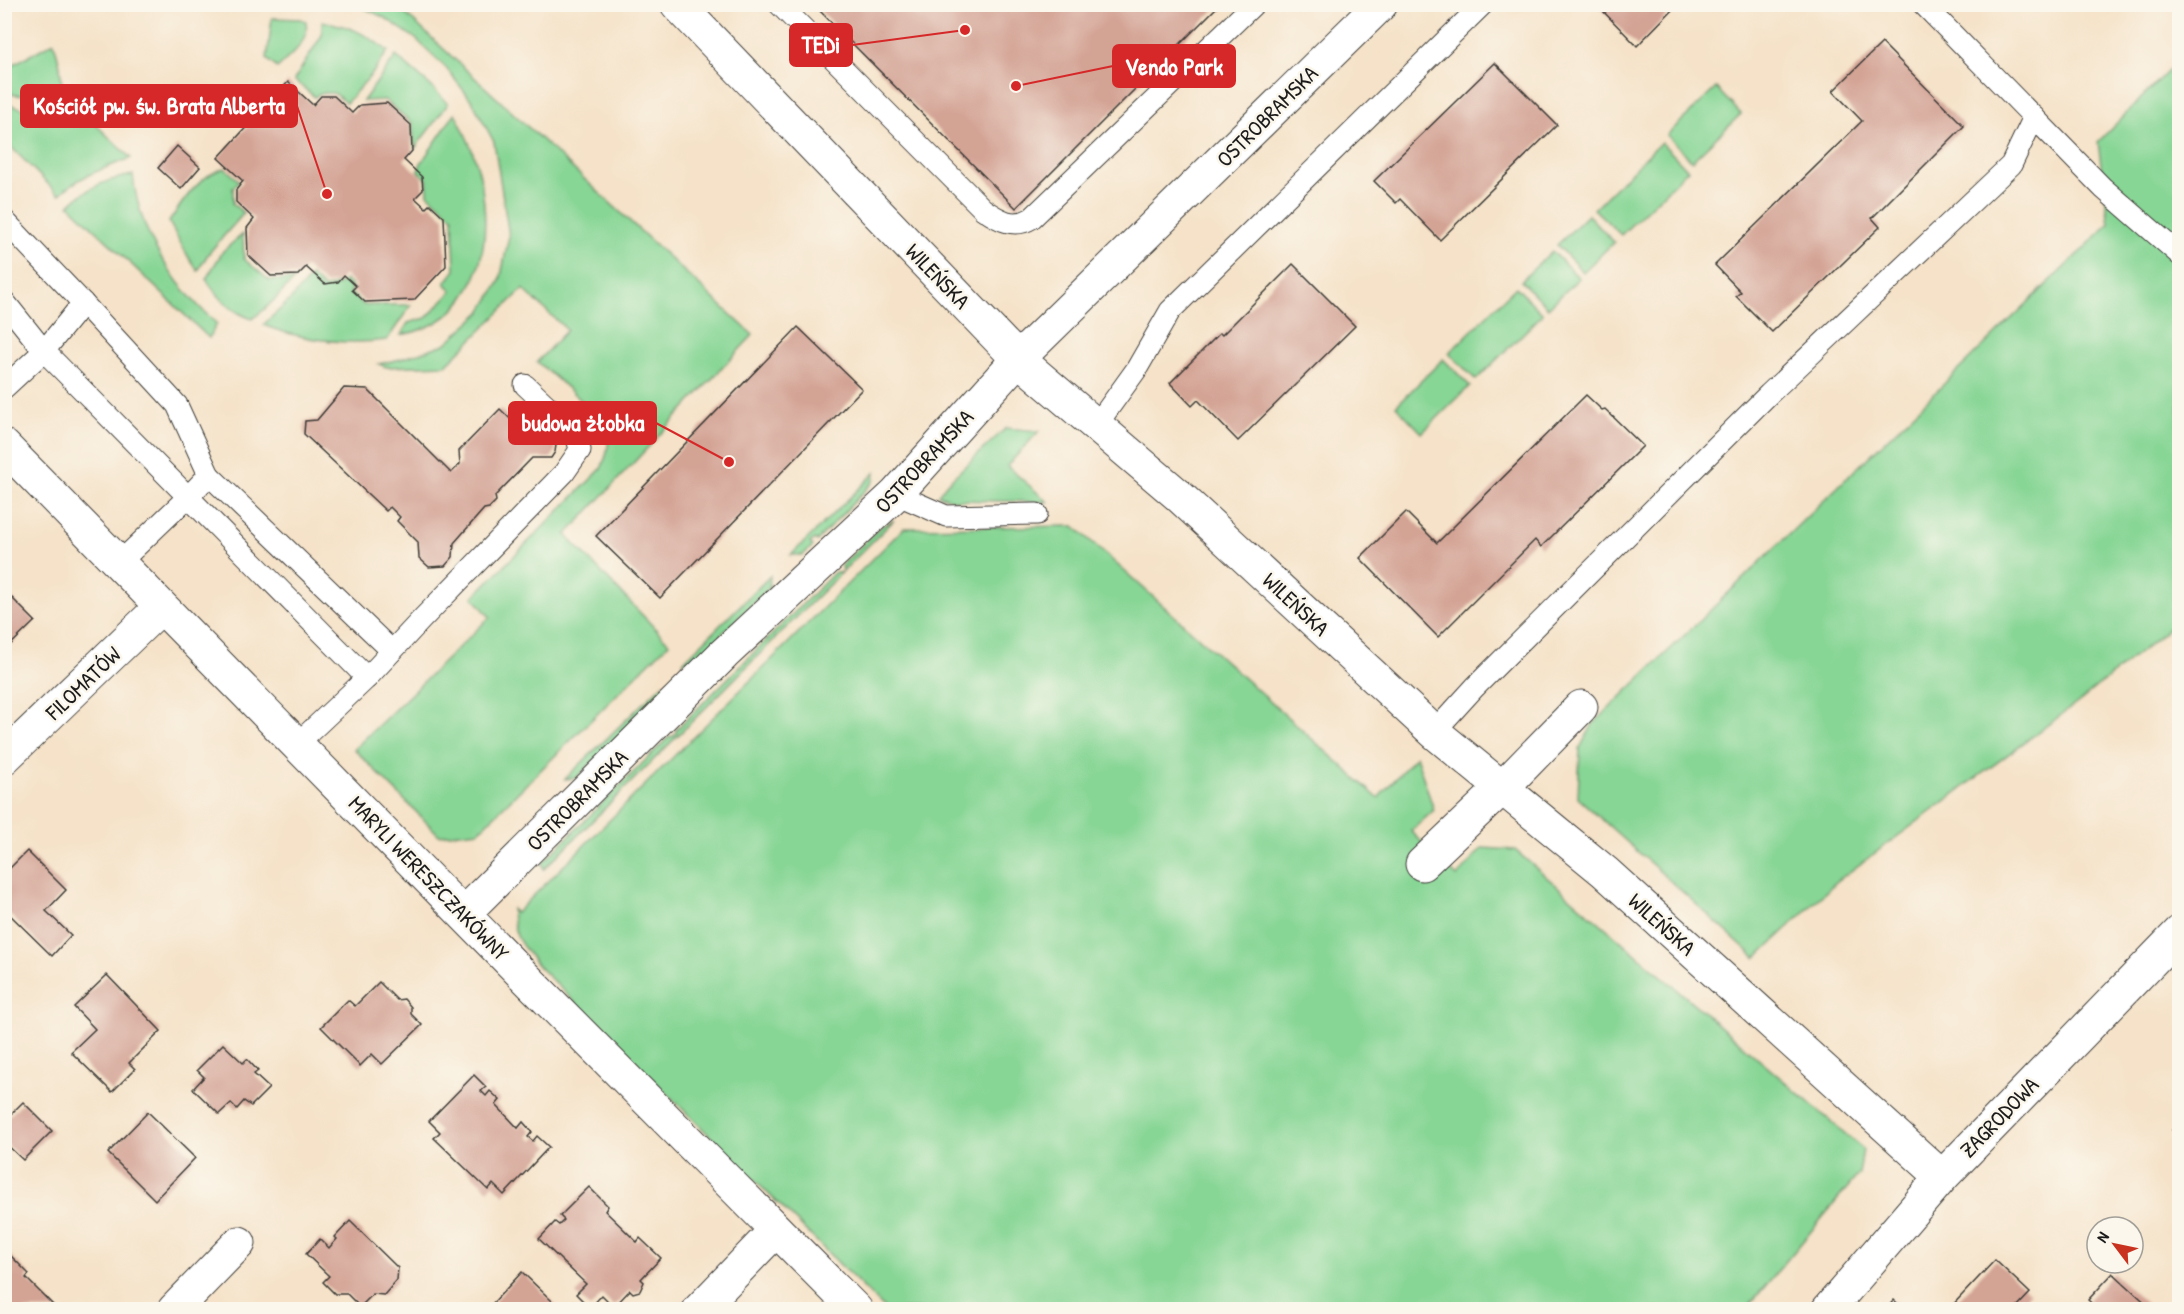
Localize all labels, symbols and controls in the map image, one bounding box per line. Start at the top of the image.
callout: TEDi [790,24,852,66]
text: TEDi [801,28,840,60]
callout: Vendo Park [1113,45,1235,87]
text: Vendo Park [1125,50,1223,82]
street label: OSTROBRAMSKA [1210,58,1325,173]
callout: Kościół pw. św. Brata Alberta [21,85,297,127]
text: Kościół pw. św. Brata Alberta [33,89,286,122]
street label: WILEŃSKA [899,237,977,316]
callout: budowa żłobka [509,402,656,444]
street label: OSTROBRAMSKA [868,402,980,520]
text: budowa żłobka [522,406,645,438]
street label: WILEŃSKA [1256,566,1336,643]
street label: FILOMATÓW [38,639,127,727]
street label: OSTROBRAMSKA [520,742,635,857]
street label: MARYLI WERESZCZAKÓWNY [342,789,516,967]
street label: WILEŃSKA [1622,886,1702,962]
street label: ZAGRODOWA [1953,1070,2045,1164]
north arrow [2085,1215,2145,1275]
text: N [2091,1227,2114,1246]

